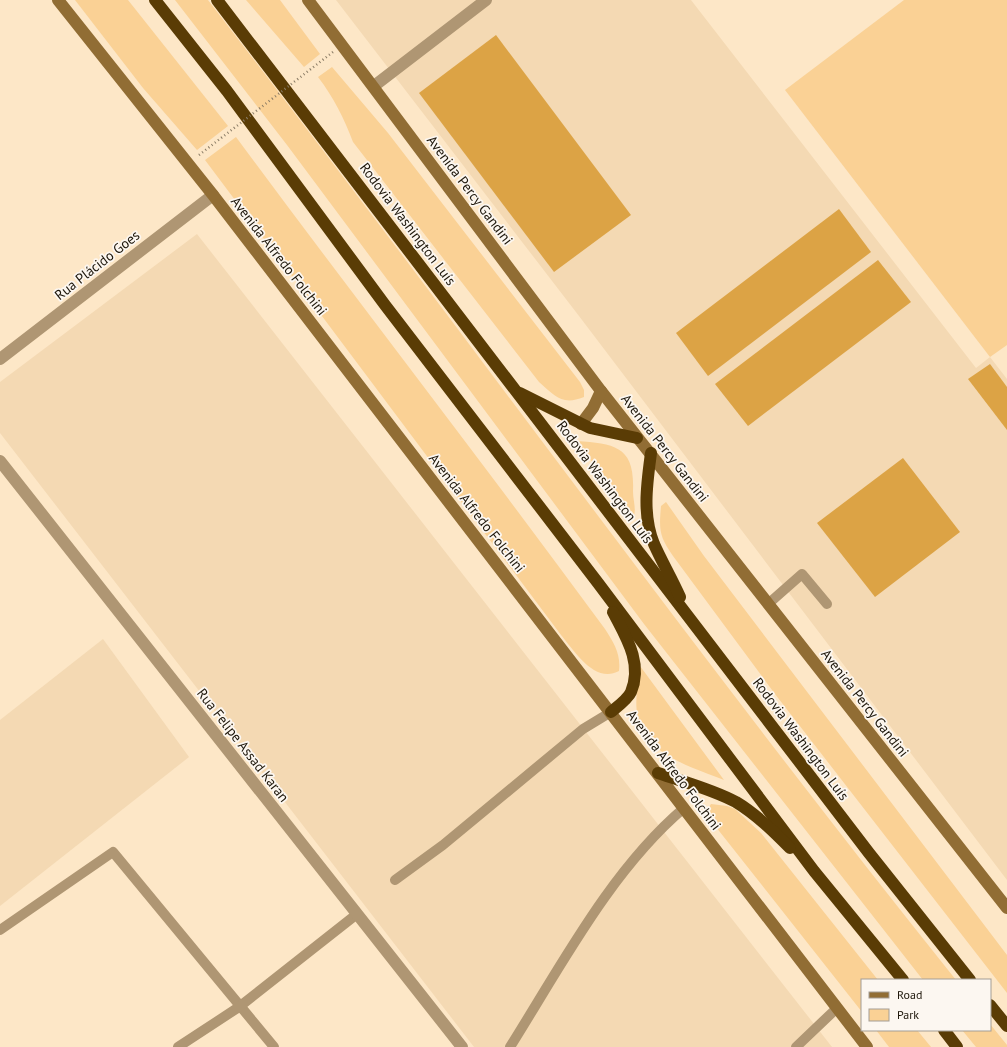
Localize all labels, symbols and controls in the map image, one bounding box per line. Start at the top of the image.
street label: Avenida Percy Gandini [423,132,517,248]
street label: Rodovia Washington Luís [356,159,460,289]
street label: Avenida Alfredo Folchini [227,193,331,319]
street label: Rua Plácido Goes [51,226,143,304]
street label: Avenida Percy Gandini [617,390,713,506]
street label: Rodovia Washington Luís [553,417,657,547]
street label: Avenida Alfredo Folchini [425,450,529,576]
street label: Avenida Percy Gandini [817,645,913,761]
street label: Rodovia Washington Luís [749,674,853,804]
street label: Rua Felipe Assad Karan [193,685,293,805]
street label: Avenida Alfredo Folchini [623,706,725,834]
legend [861,979,991,1031]
text: Road [897,987,922,1002]
text: Park [897,1007,919,1022]

